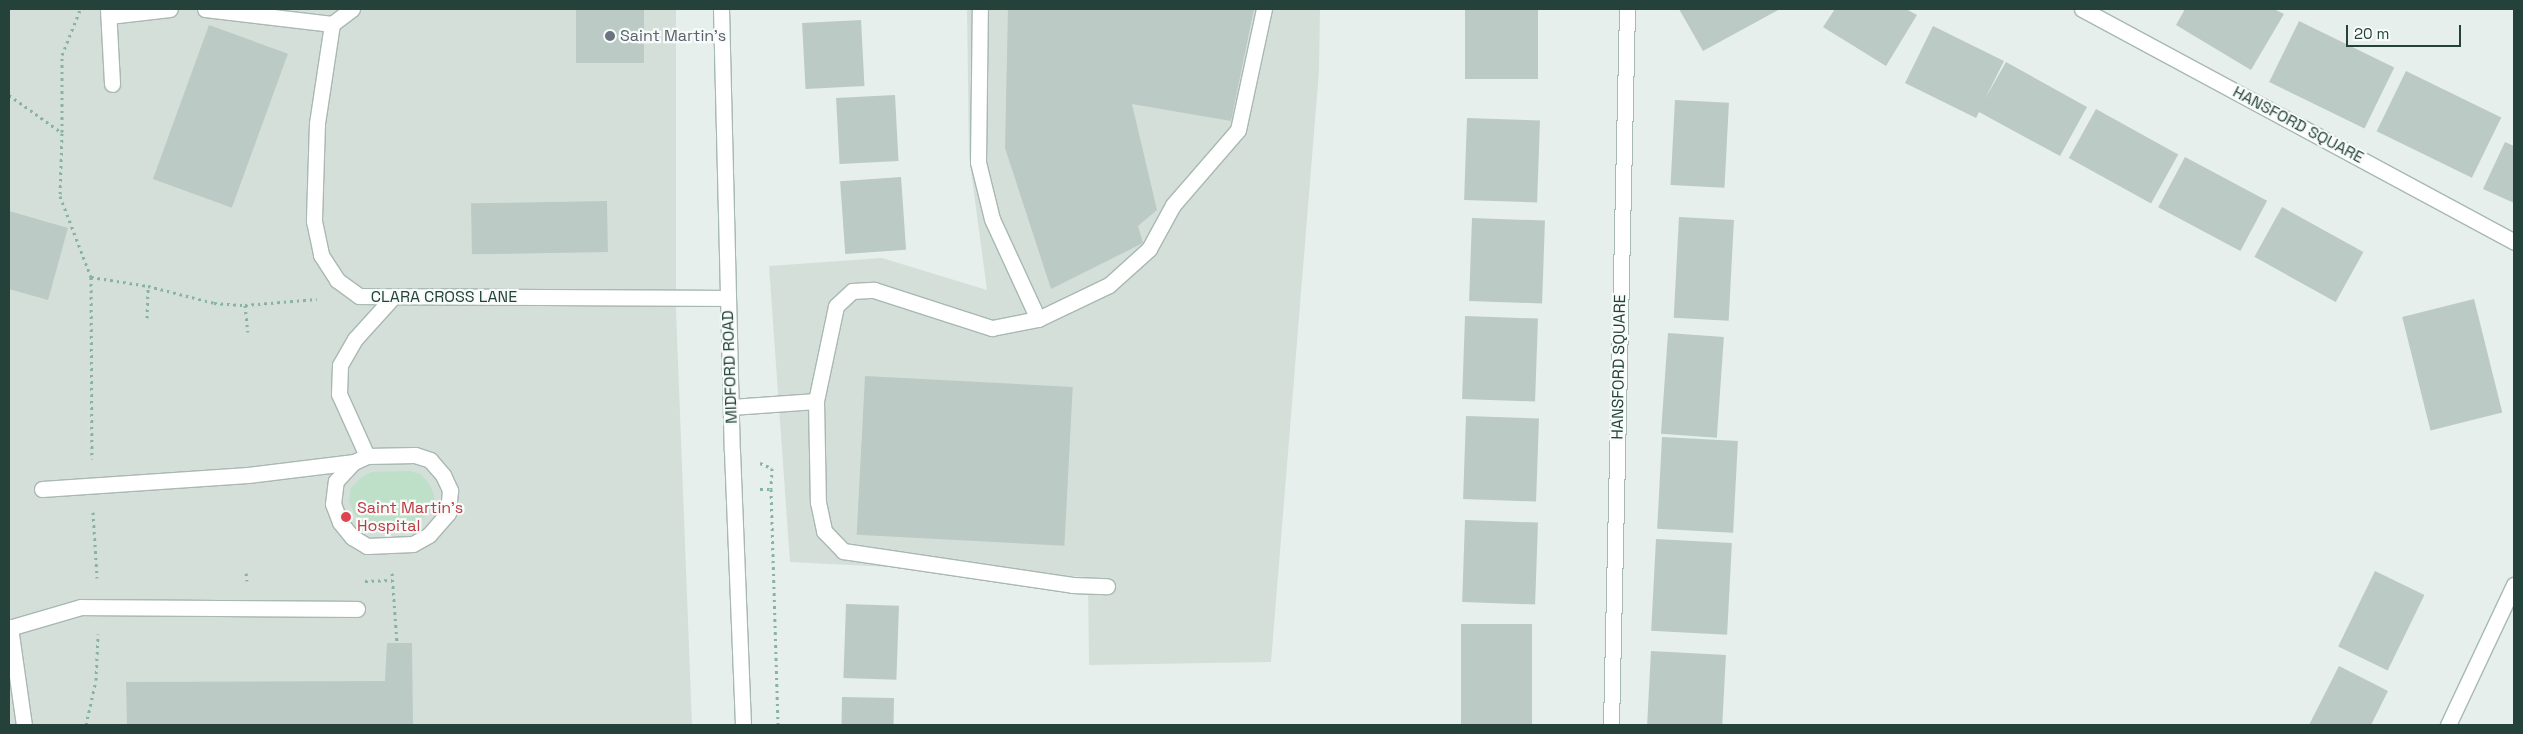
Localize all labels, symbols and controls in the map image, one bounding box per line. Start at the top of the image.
scale bar [2348,15,2463,47]
text: 20 m [2354,24,2389,43]
place label: Saint Martin's [620,26,726,46]
marker: Saint Martin's [604,30,616,42]
street label: HANSFORD SQUARE [2229,82,2367,168]
street label: CLARA CROSS LANE [371,287,517,307]
street label: HANSFORD SQUARE [1608,294,1630,440]
street label: MIDFORD ROAD [718,310,742,424]
place label: Saint Martin's Hospital [357,498,463,536]
marker: Saint Martin's Hospital [339,510,353,524]

